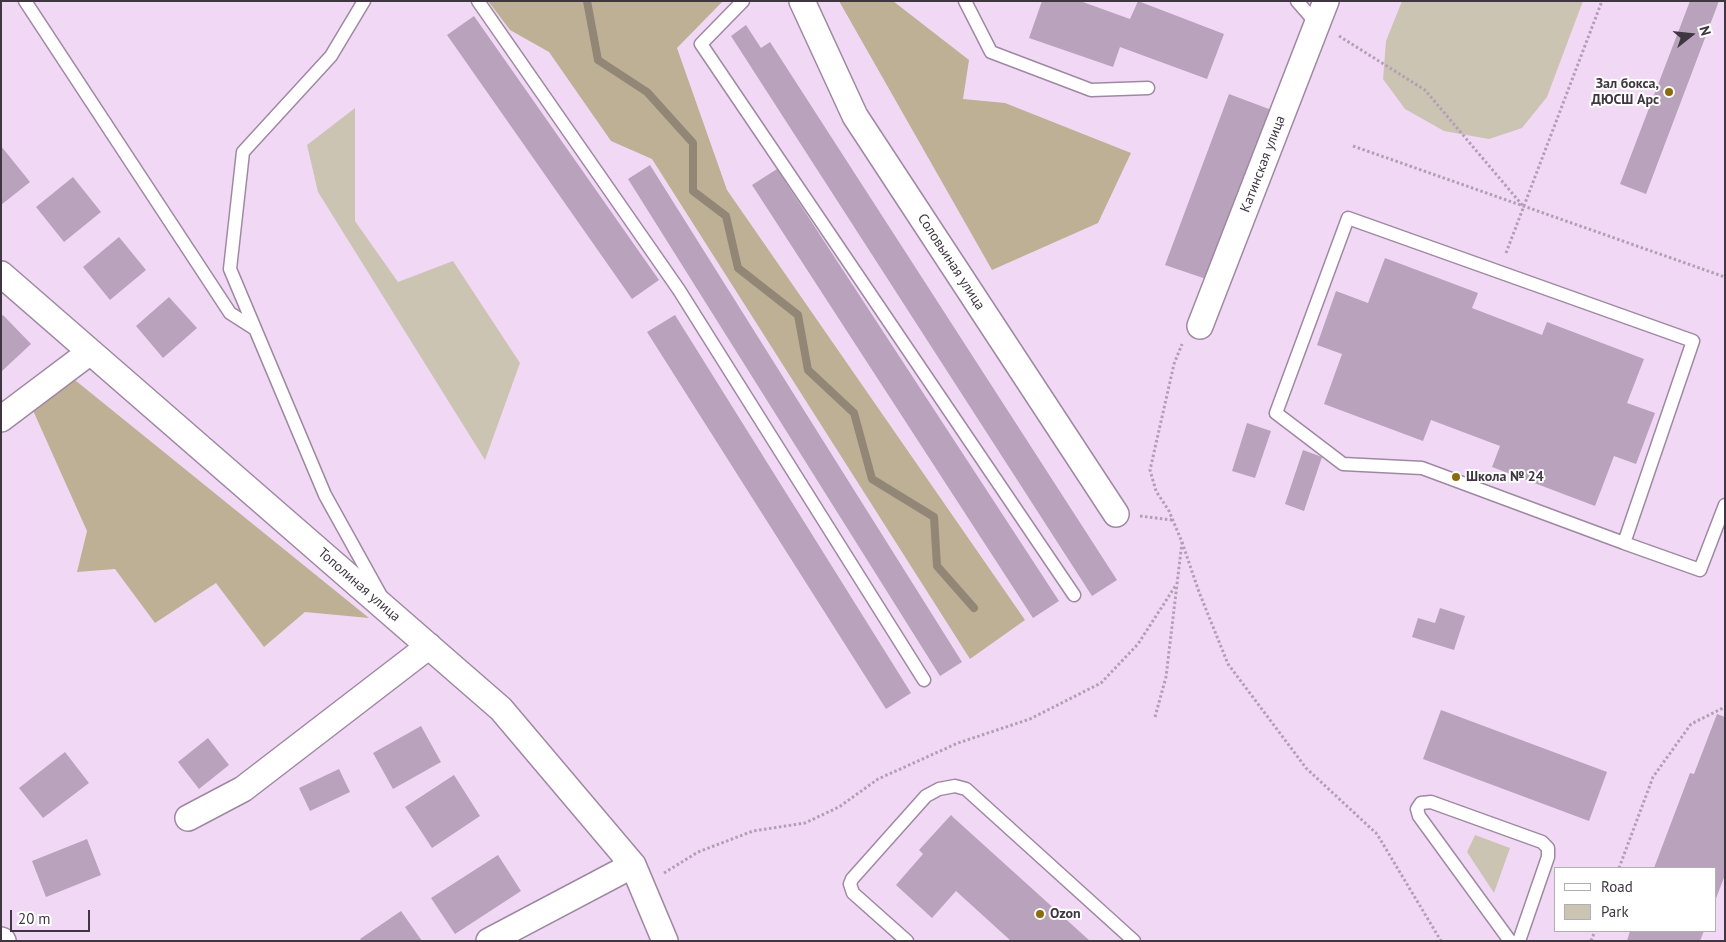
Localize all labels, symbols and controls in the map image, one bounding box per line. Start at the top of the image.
north arrow [1666,10,1716,60]
text: N [1695,24,1715,38]
place label: Зал бокса, ДЮСШ Арс [1591,76,1659,108]
marker: Зал бокса, ДЮСШ Арс [1663,86,1675,98]
street label: Катинская улица [1237,113,1289,215]
street label: Соловьиная улица [914,211,988,313]
place label: Школа № 24 [1466,469,1544,485]
marker: Школа № 24 [1450,471,1462,483]
street label: Тополиная улица [314,545,404,625]
legend [1554,867,1716,932]
text: Road [1601,877,1633,896]
scale bar [12,900,92,932]
text: Park [1601,902,1629,921]
place label: Ozon [1050,906,1081,922]
marker: Ozon [1034,908,1046,920]
text: 20 m [18,909,51,928]

